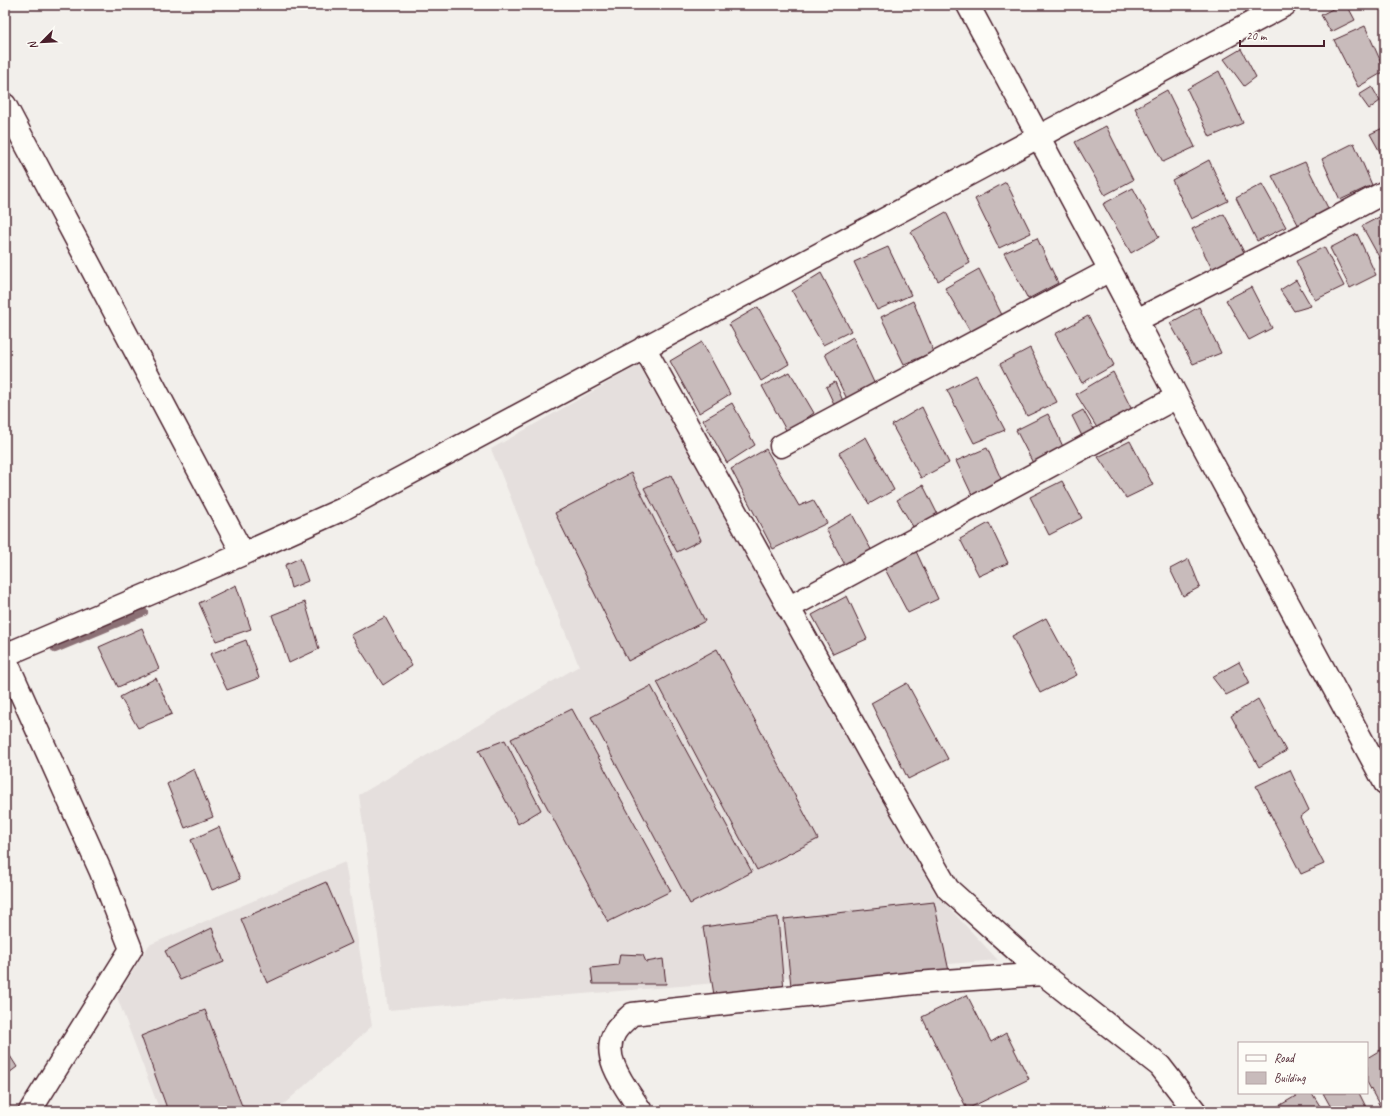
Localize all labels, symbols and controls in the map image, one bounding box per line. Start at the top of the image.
north arrow [22,22,62,62]
scale bar [1240,22,1324,48]
text: 20 m [1246,28,1268,44]
text: N [24,38,41,52]
legend [1238,1042,1368,1094]
text: Road [1274,1050,1296,1066]
text: Building [1274,1070,1306,1086]

